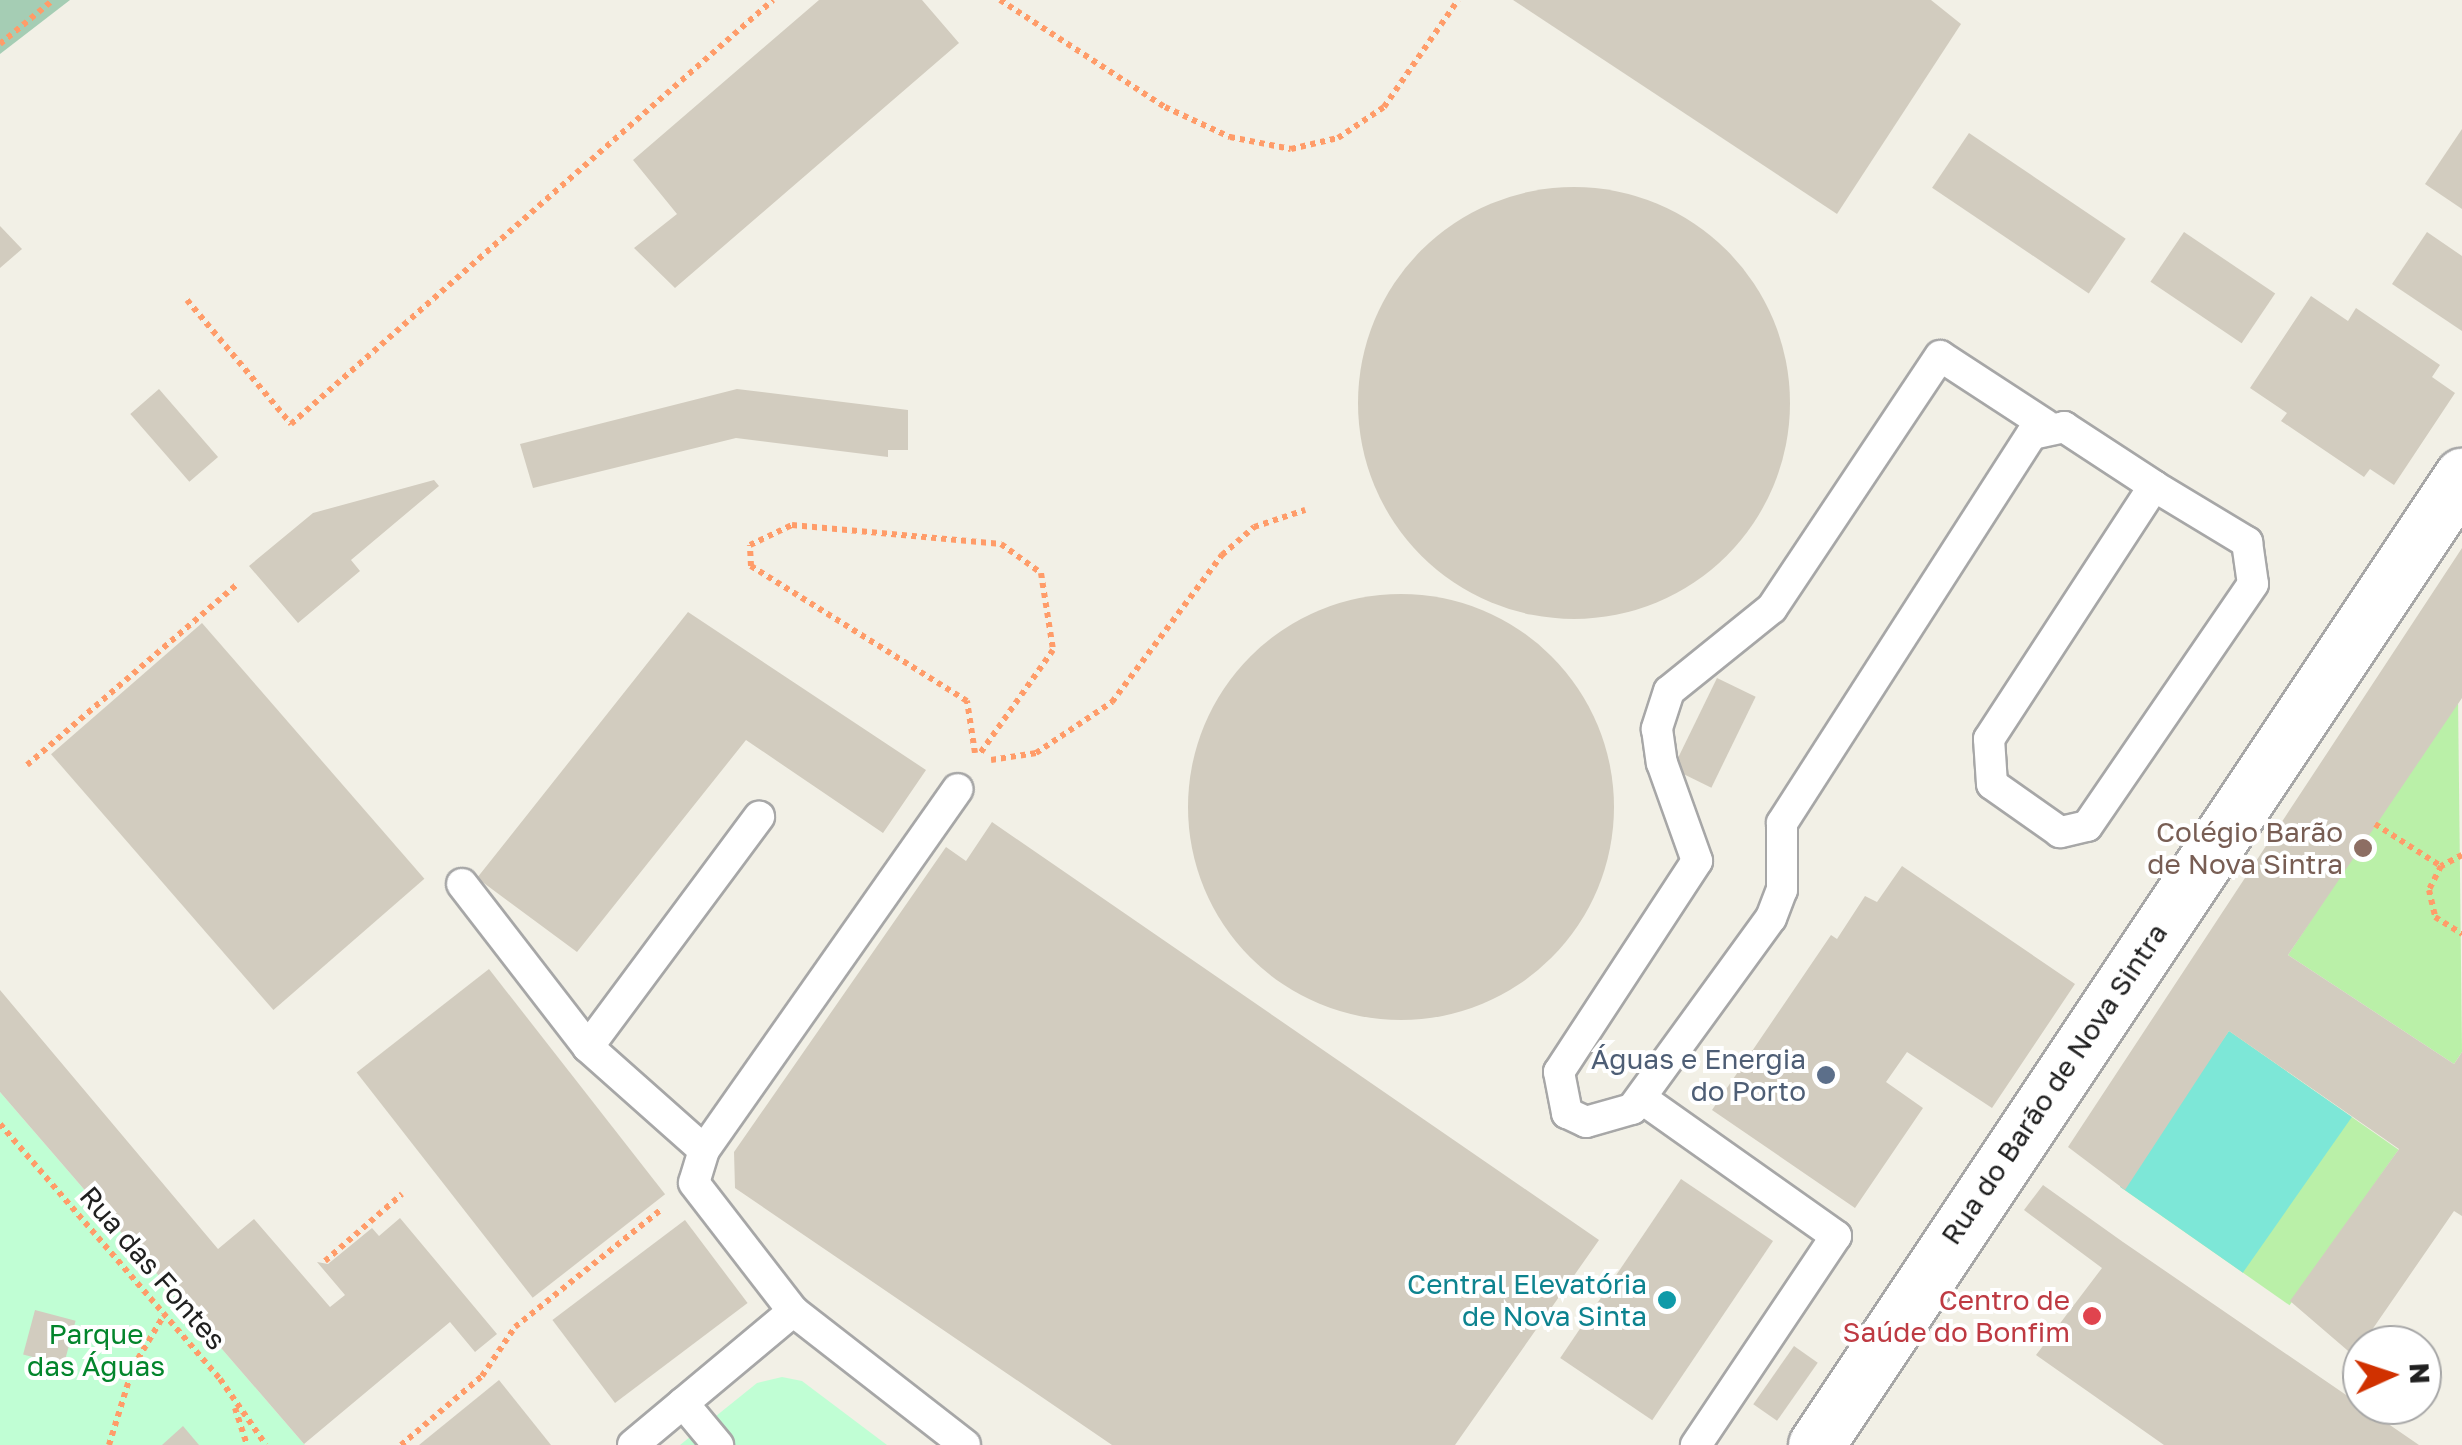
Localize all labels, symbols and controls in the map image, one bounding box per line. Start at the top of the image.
place label: Colégio Barão de Nova Sintra [2147,815,2343,881]
marker: Colégio Barão de Nova Sintra [2352,837,2374,859]
street label: Rua do Barão de Nova Sintra [1934,917,2174,1251]
place label: Águas e Energia do Porto [1591,1042,1806,1108]
marker: Águas e Energia do Porto [1815,1064,1837,1086]
street label: Rua das Fontes [73,1179,233,1357]
place label: Central Elevatória de Nova Sinta [1407,1267,1647,1333]
place label: Centro de Saúde do Bonfim [1843,1283,2070,1349]
marker: Central Elevatória de Nova Sinta [1656,1289,1678,1311]
marker: Centro de Saúde do Bonfim [2079,1303,2105,1329]
park label: Parque das Águas [27,1317,165,1383]
north arrow [2342,1325,2442,1425]
text: N [2403,1362,2437,1385]

